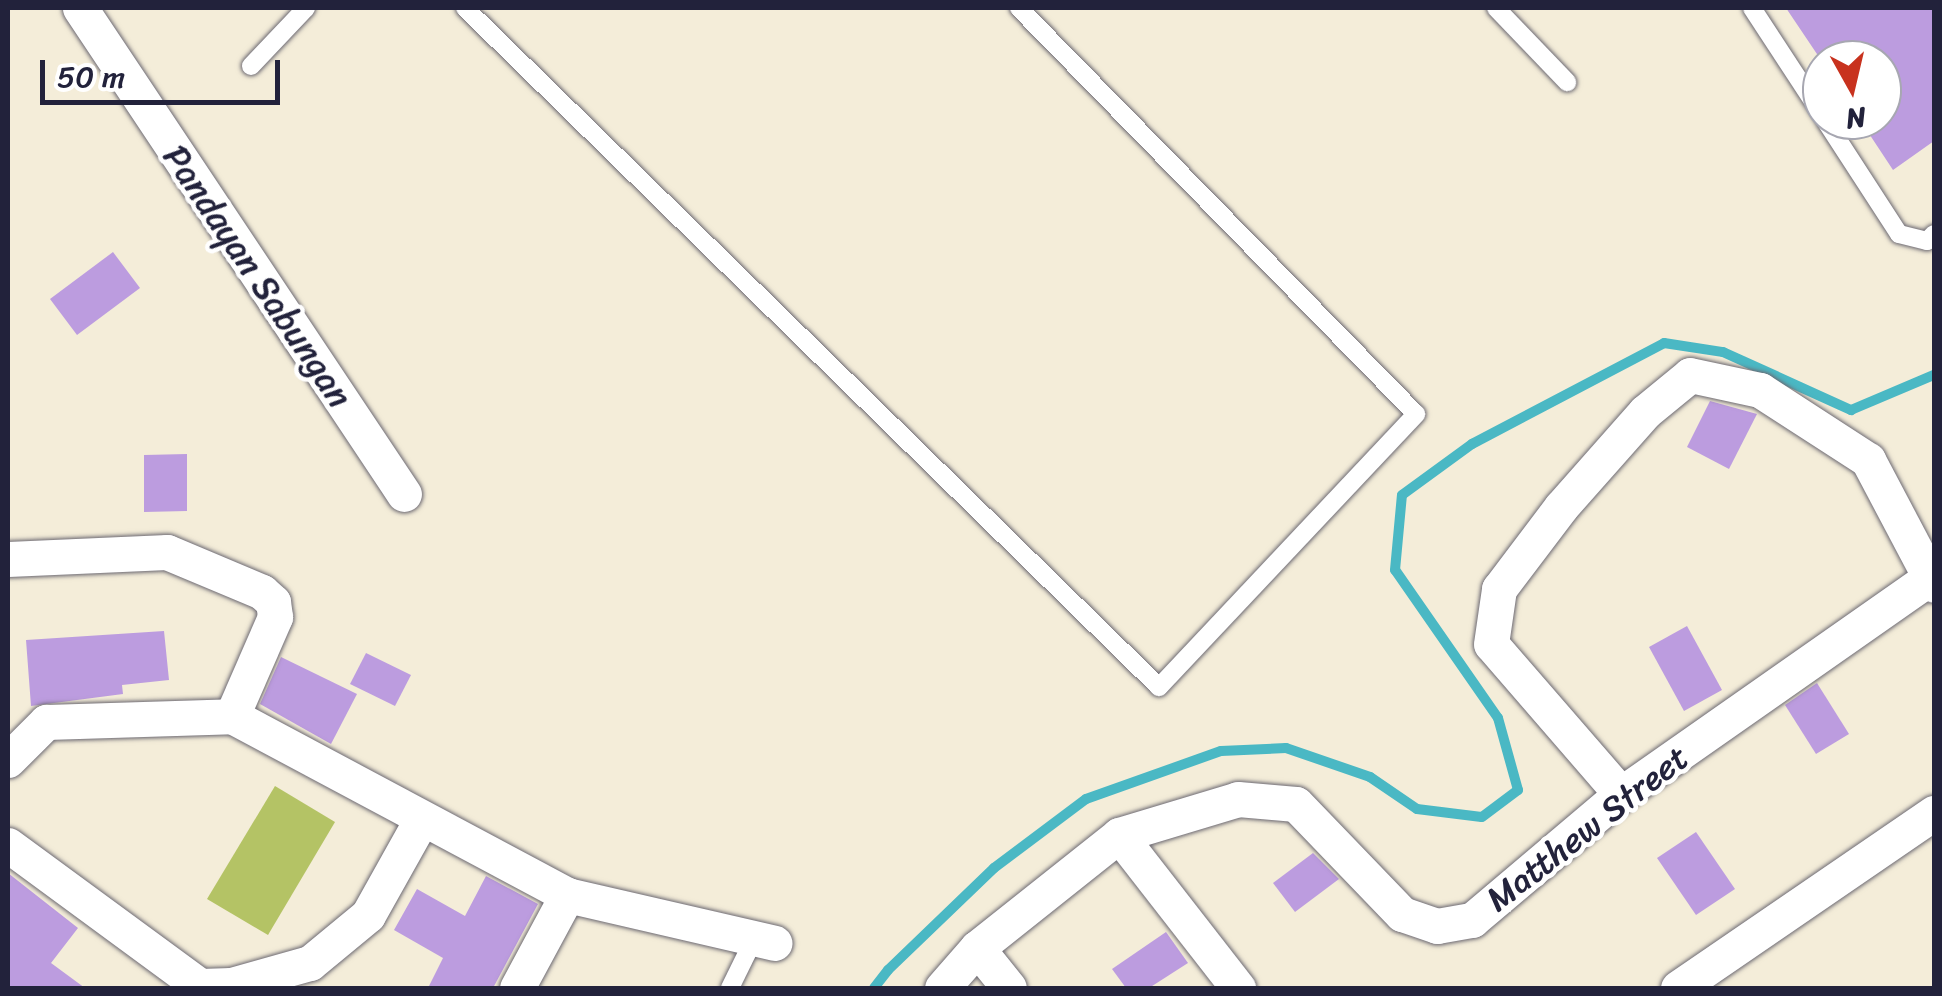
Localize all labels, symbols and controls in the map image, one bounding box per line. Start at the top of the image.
scale bar [45,40,285,102]
north arrow [1802,40,1902,140]
text: 50 m [57,50,125,104]
text: N [1843,93,1869,144]
street label: Pandayan Sabungan [155,137,361,415]
street label: Matthew Street [1477,736,1697,920]

